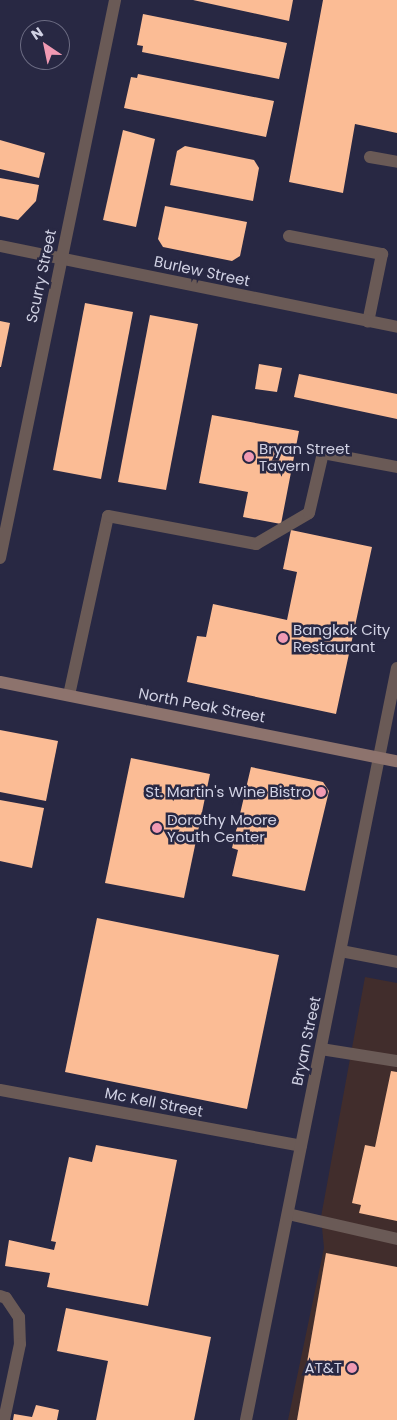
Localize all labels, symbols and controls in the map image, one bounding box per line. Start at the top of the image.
north arrow [20,20,70,70]
text: N [27,22,47,45]
street label: Scurry Street [22,228,60,324]
street label: Burlew Street [152,252,252,290]
place label: Bryan Street Tavern [259,439,350,474]
marker: Bryan Street Tavern [243,451,255,463]
place label: Bangkok City Restaurant [293,620,390,655]
marker: Bangkok City Restaurant [277,632,289,644]
street label: North Peak Street [137,684,267,726]
place label: St. Martin's Wine Bistro [145,783,311,801]
marker: St. Martin's Wine Bistro [315,786,327,798]
place label: Dorothy Moore Youth Center [167,810,277,845]
marker: Dorothy Moore Youth Center [151,822,163,834]
street label: Bryan Street [288,995,324,1087]
street label: Mc Kell Street [103,1084,205,1120]
place label: AT&T [305,1359,342,1377]
marker: AT&T [346,1362,358,1374]

